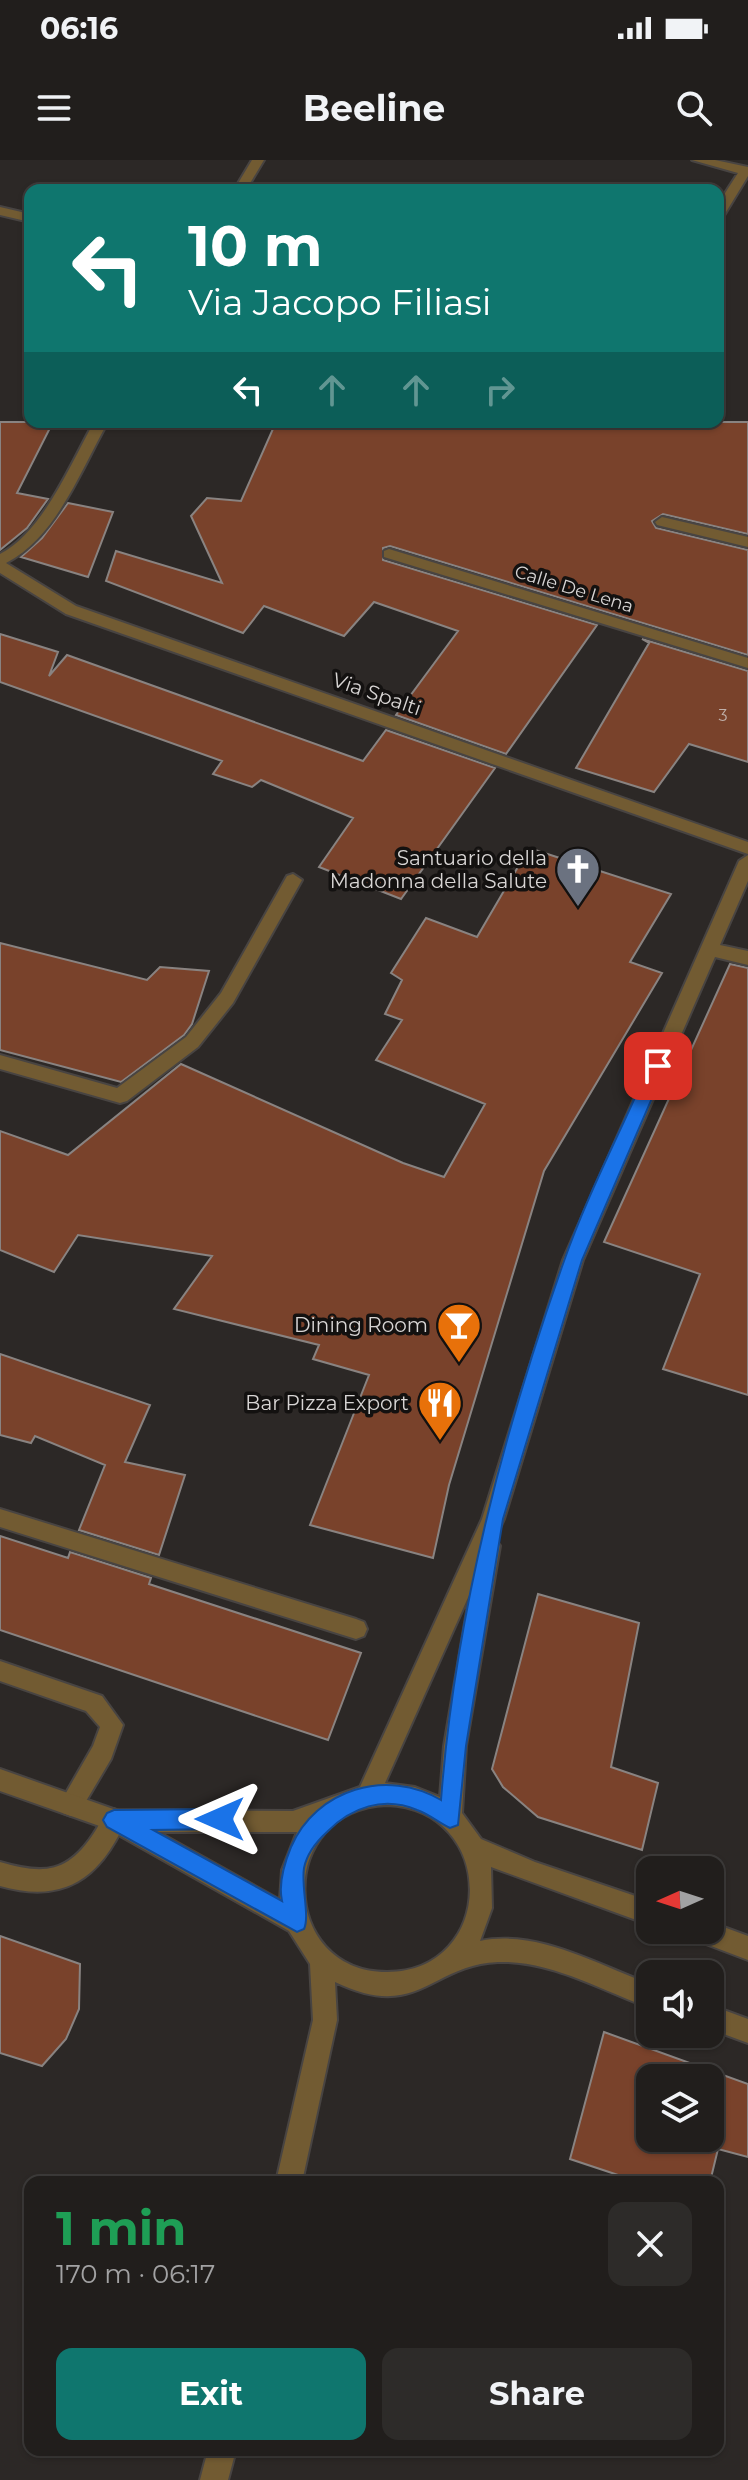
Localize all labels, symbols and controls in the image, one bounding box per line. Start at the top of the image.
text: 06:16 [40,10,118,47]
icon: menu [32,86,76,130]
text: Beeline [303,86,445,130]
icon: search [672,86,716,130]
text: 10 m [188,212,323,280]
icon: left [56,216,160,320]
text: Via Jacopo Filiasi [188,280,491,324]
icon: left [226,368,270,412]
icon: ahead [310,368,354,412]
icon: ahead [394,368,438,412]
icon: right [478,368,522,412]
street label: Calle De Lena [512,560,636,618]
street label: Via Spalti [329,668,425,720]
house number: 3 [718,706,728,725]
church icon: Santuario della Madonna della Salute [554,845,602,908]
place label: Santuario della Madonna della Salute [330,846,547,893]
pin [624,1032,692,1100]
icon: arrive [636,1044,680,1088]
bar icon: Dining Room [435,1301,483,1364]
place label: Dining Room [294,1313,428,1337]
restaurant icon: Bar Pizza Export [416,1379,464,1442]
place label: Bar Pizza Export [245,1391,409,1415]
position arrow [178,1777,262,1861]
north arrow [636,1856,724,1944]
map controls [636,1856,724,2152]
button: sound [636,1960,724,2048]
button: layers [636,2064,724,2152]
text: 1 min [56,2199,186,2257]
button: close [608,2202,692,2286]
text: 170 m · 06:17 [56,2258,215,2290]
button: Exit [56,2348,366,2440]
button: Share [382,2348,692,2440]

